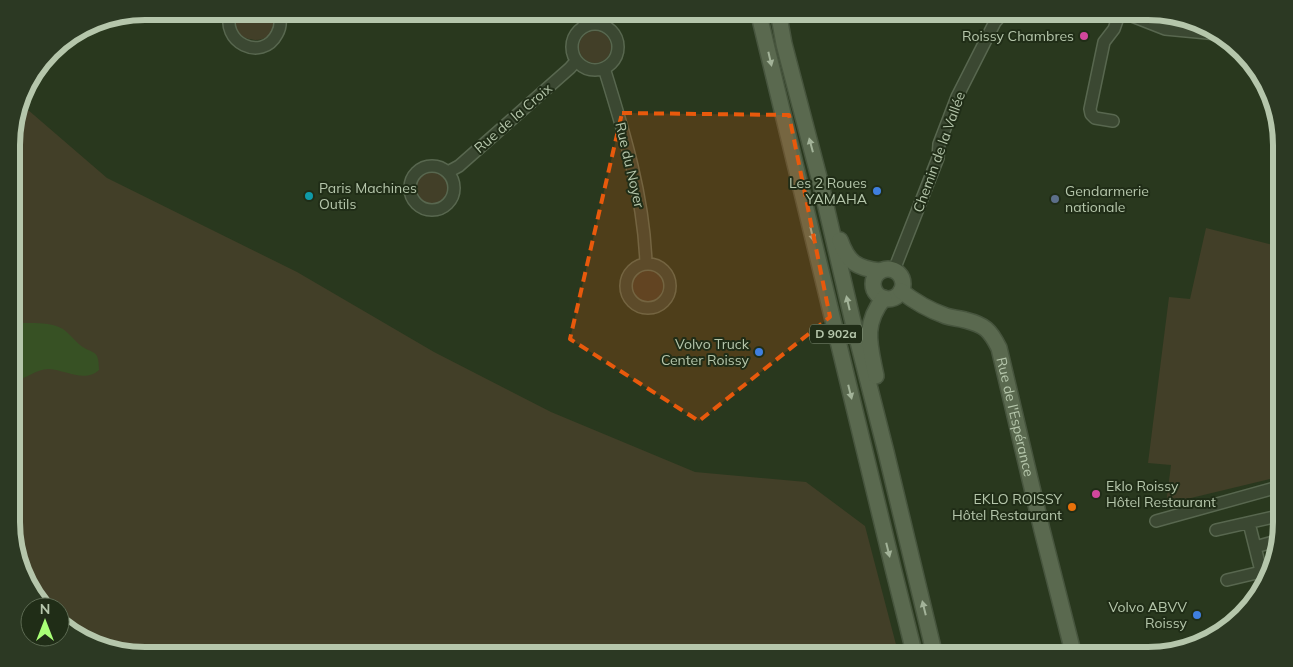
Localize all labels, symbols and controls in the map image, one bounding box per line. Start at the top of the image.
place label: Roissy Chambres [962,27,1074,45]
marker: Roissy Chambres [1078,30,1090,42]
one-way arrow [766,51,774,66]
street label: Rue de la Croix [470,79,556,157]
street label: Chemin de la Vallée [909,89,969,215]
street label: Rue du Noyer [611,120,649,211]
one-way arrow [806,137,814,152]
place label: Les 2 Roues YAMAHA [789,174,868,208]
place label: Paris Machines Outils [319,179,417,213]
place label: Gendarmerie nationale [1065,182,1149,216]
marker: Les 2 Roues YAMAHA [871,185,883,197]
marker: Paris Machines Outils [303,190,315,202]
marker: Gendarmerie nationale [1049,193,1061,205]
one-way arrow [808,226,816,241]
one-way arrow [844,295,852,311]
road number: D 902a [810,324,862,344]
place label: Volvo Truck Center Roissy [661,335,750,369]
marker: Volvo Truck Center Roissy [753,346,765,358]
street label: Rue de l'Espérance [992,355,1038,478]
one-way arrow [846,384,854,399]
place label: Eklo Roissy Hôtel Restaurant [1106,477,1216,511]
marker: Eklo Roissy Hôtel Restaurant [1090,488,1102,500]
place label: EKLO ROISSY Hôtel Restaurant [952,490,1062,524]
marker: EKLO ROISSY Hôtel Restaurant [1066,501,1078,513]
one-way arrow [884,542,892,557]
north arrow [20,597,70,647]
place label: Volvo ABVV Roissy [1109,598,1188,632]
text: N [40,600,50,618]
one-way arrow [920,601,928,616]
marker: Volvo ABVV Roissy [1191,609,1203,621]

